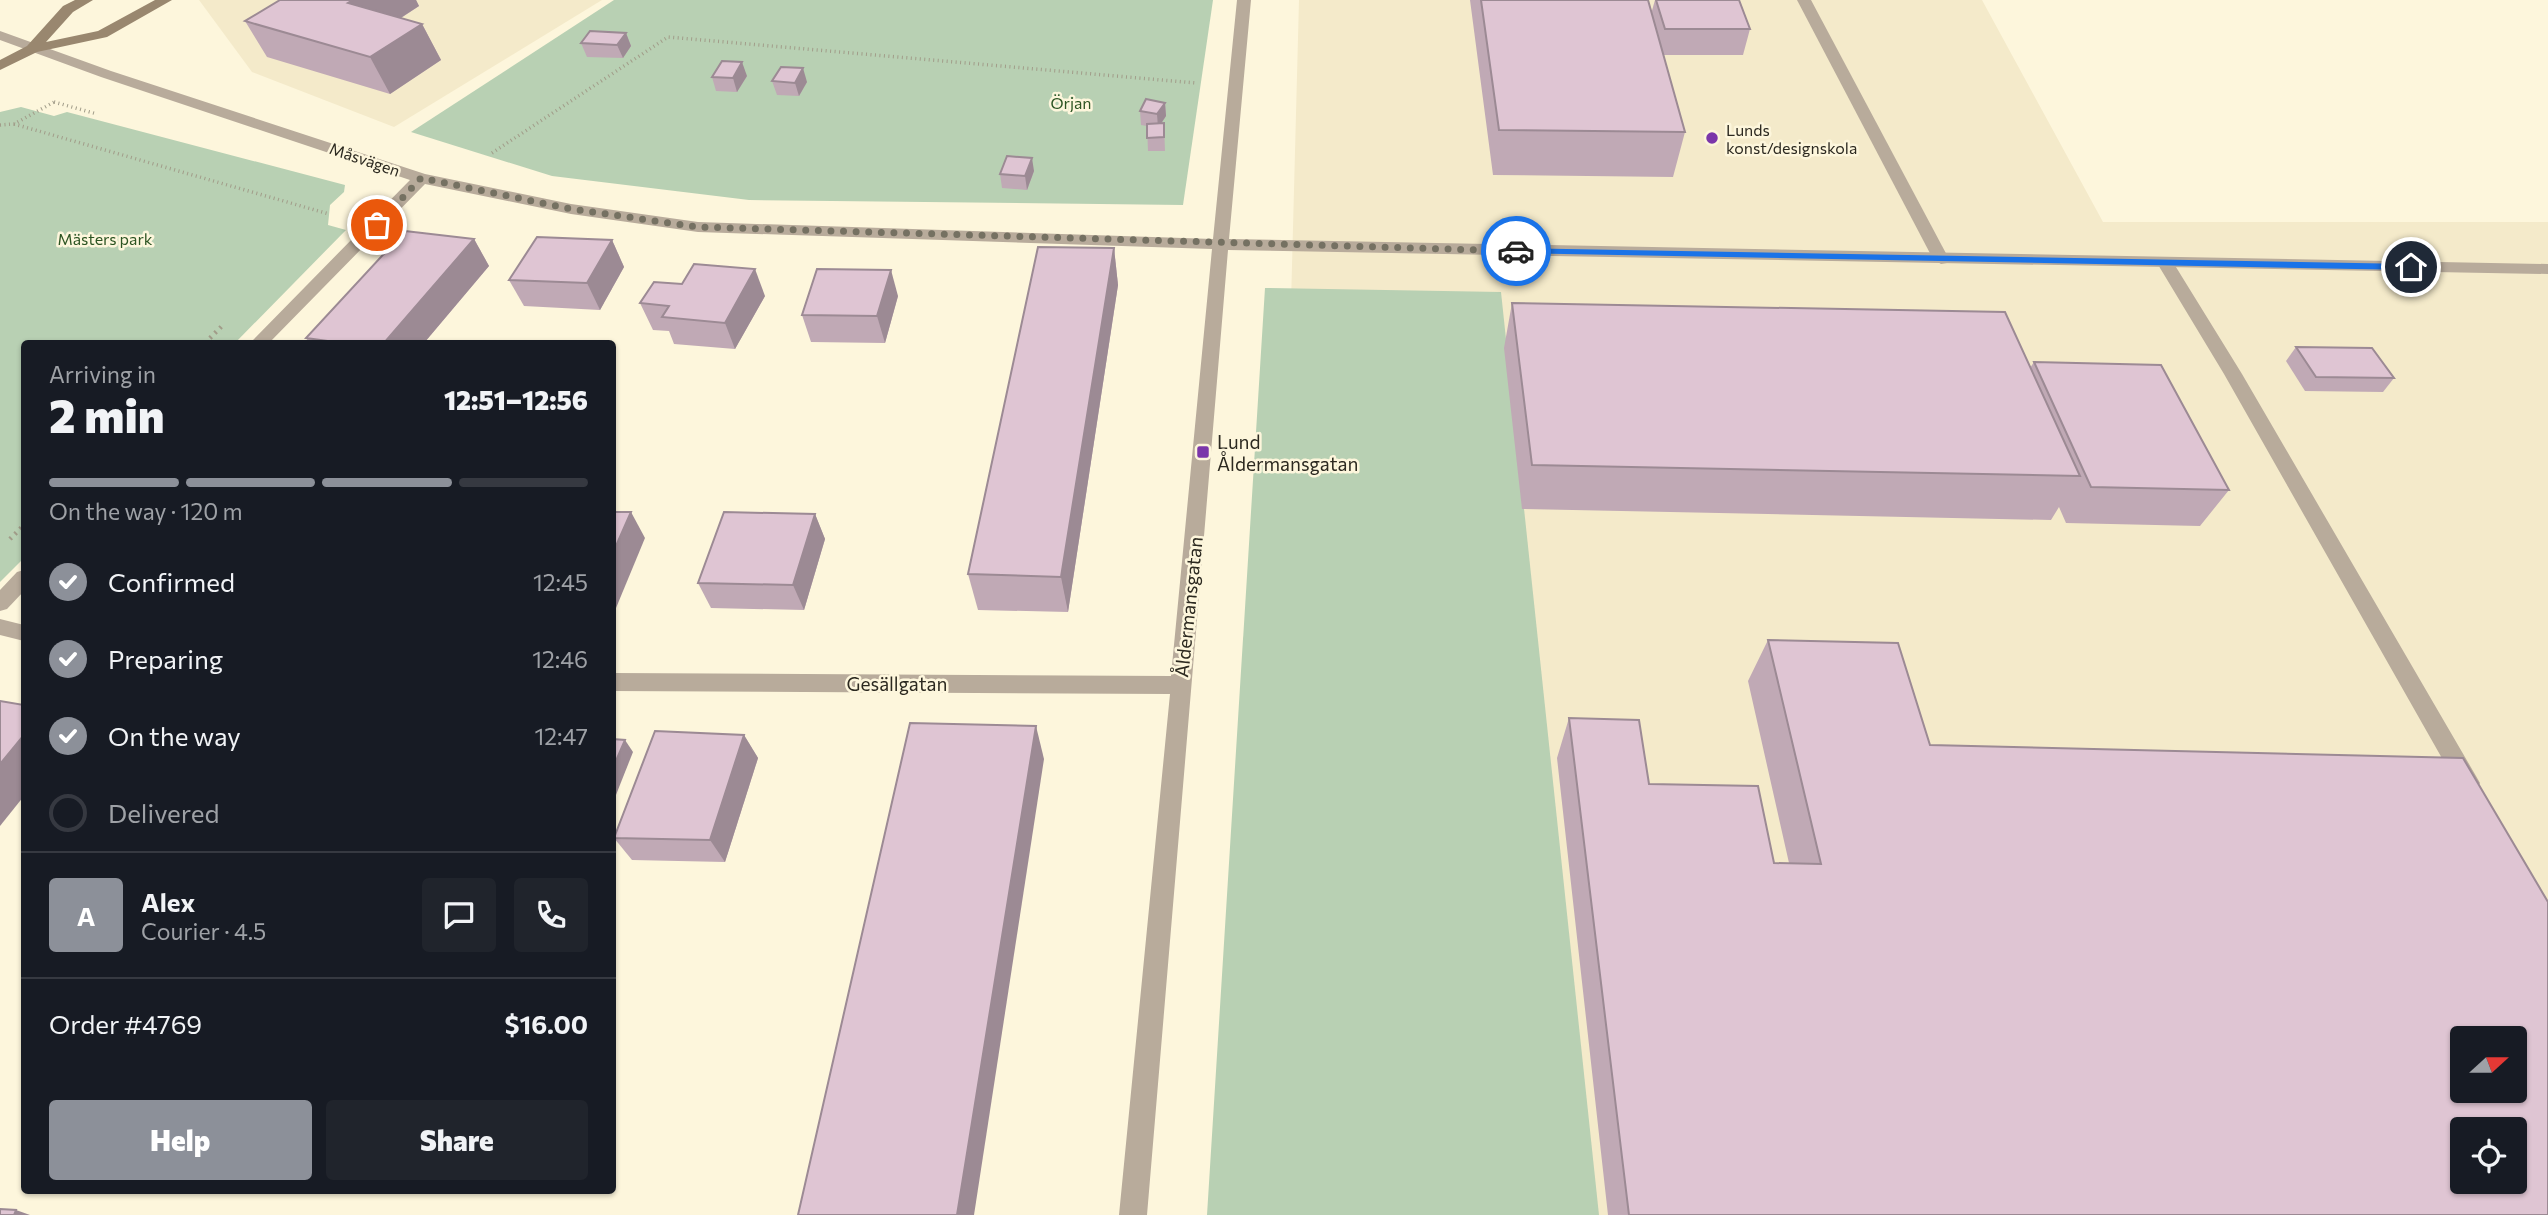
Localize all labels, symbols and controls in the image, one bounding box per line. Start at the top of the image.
park label: Örjan [1050,93,1092,112]
place label: Lunds konst/designskola [1726,120,1857,157]
marker: Lunds konst/designskola [1704,130,1720,146]
street label: Måsvägen [327,138,403,180]
pin [347,195,407,255]
icon: bag [358,206,396,244]
courier [1481,216,1551,286]
park label: Mästers park [58,229,153,248]
icon: car [1497,232,1535,270]
pin [2381,237,2441,297]
icon: home [2392,248,2430,286]
text: Arriving in [49,360,156,388]
text: 12:51–12:56 [444,384,588,415]
text: 2 min [49,386,165,442]
place label: Lund Åldermansgatan [1217,430,1358,475]
marker: Lund Åldermansgatan [1195,444,1211,460]
text: On the way · 120 m [49,497,243,525]
street label: Åldermansgatan [1168,535,1207,678]
icon: check [49,563,87,601]
text: Confirmed [108,566,235,597]
text: 12:45 [533,568,588,596]
icon: check [49,640,87,678]
text: Preparing [108,643,223,674]
text: 12:46 [532,645,588,673]
street label: Gesällgatan [847,672,947,695]
icon: check [49,717,87,755]
text: On the way [108,720,241,751]
text: 12:47 [535,722,588,750]
text: Delivered [108,797,219,828]
button: chat [422,878,496,952]
button: phone [514,878,588,952]
text: Alex [141,886,195,917]
text: A [77,900,95,931]
text: Courier · 4.5 [141,917,266,945]
text: Order #4769 [49,1008,202,1039]
text: $16.00 [505,1008,588,1039]
north arrow [2450,1026,2527,1102]
map controls [2450,1026,2527,1194]
button: Help [49,1100,312,1180]
button: Share [326,1100,588,1180]
button: locate [2450,1117,2527,1194]

